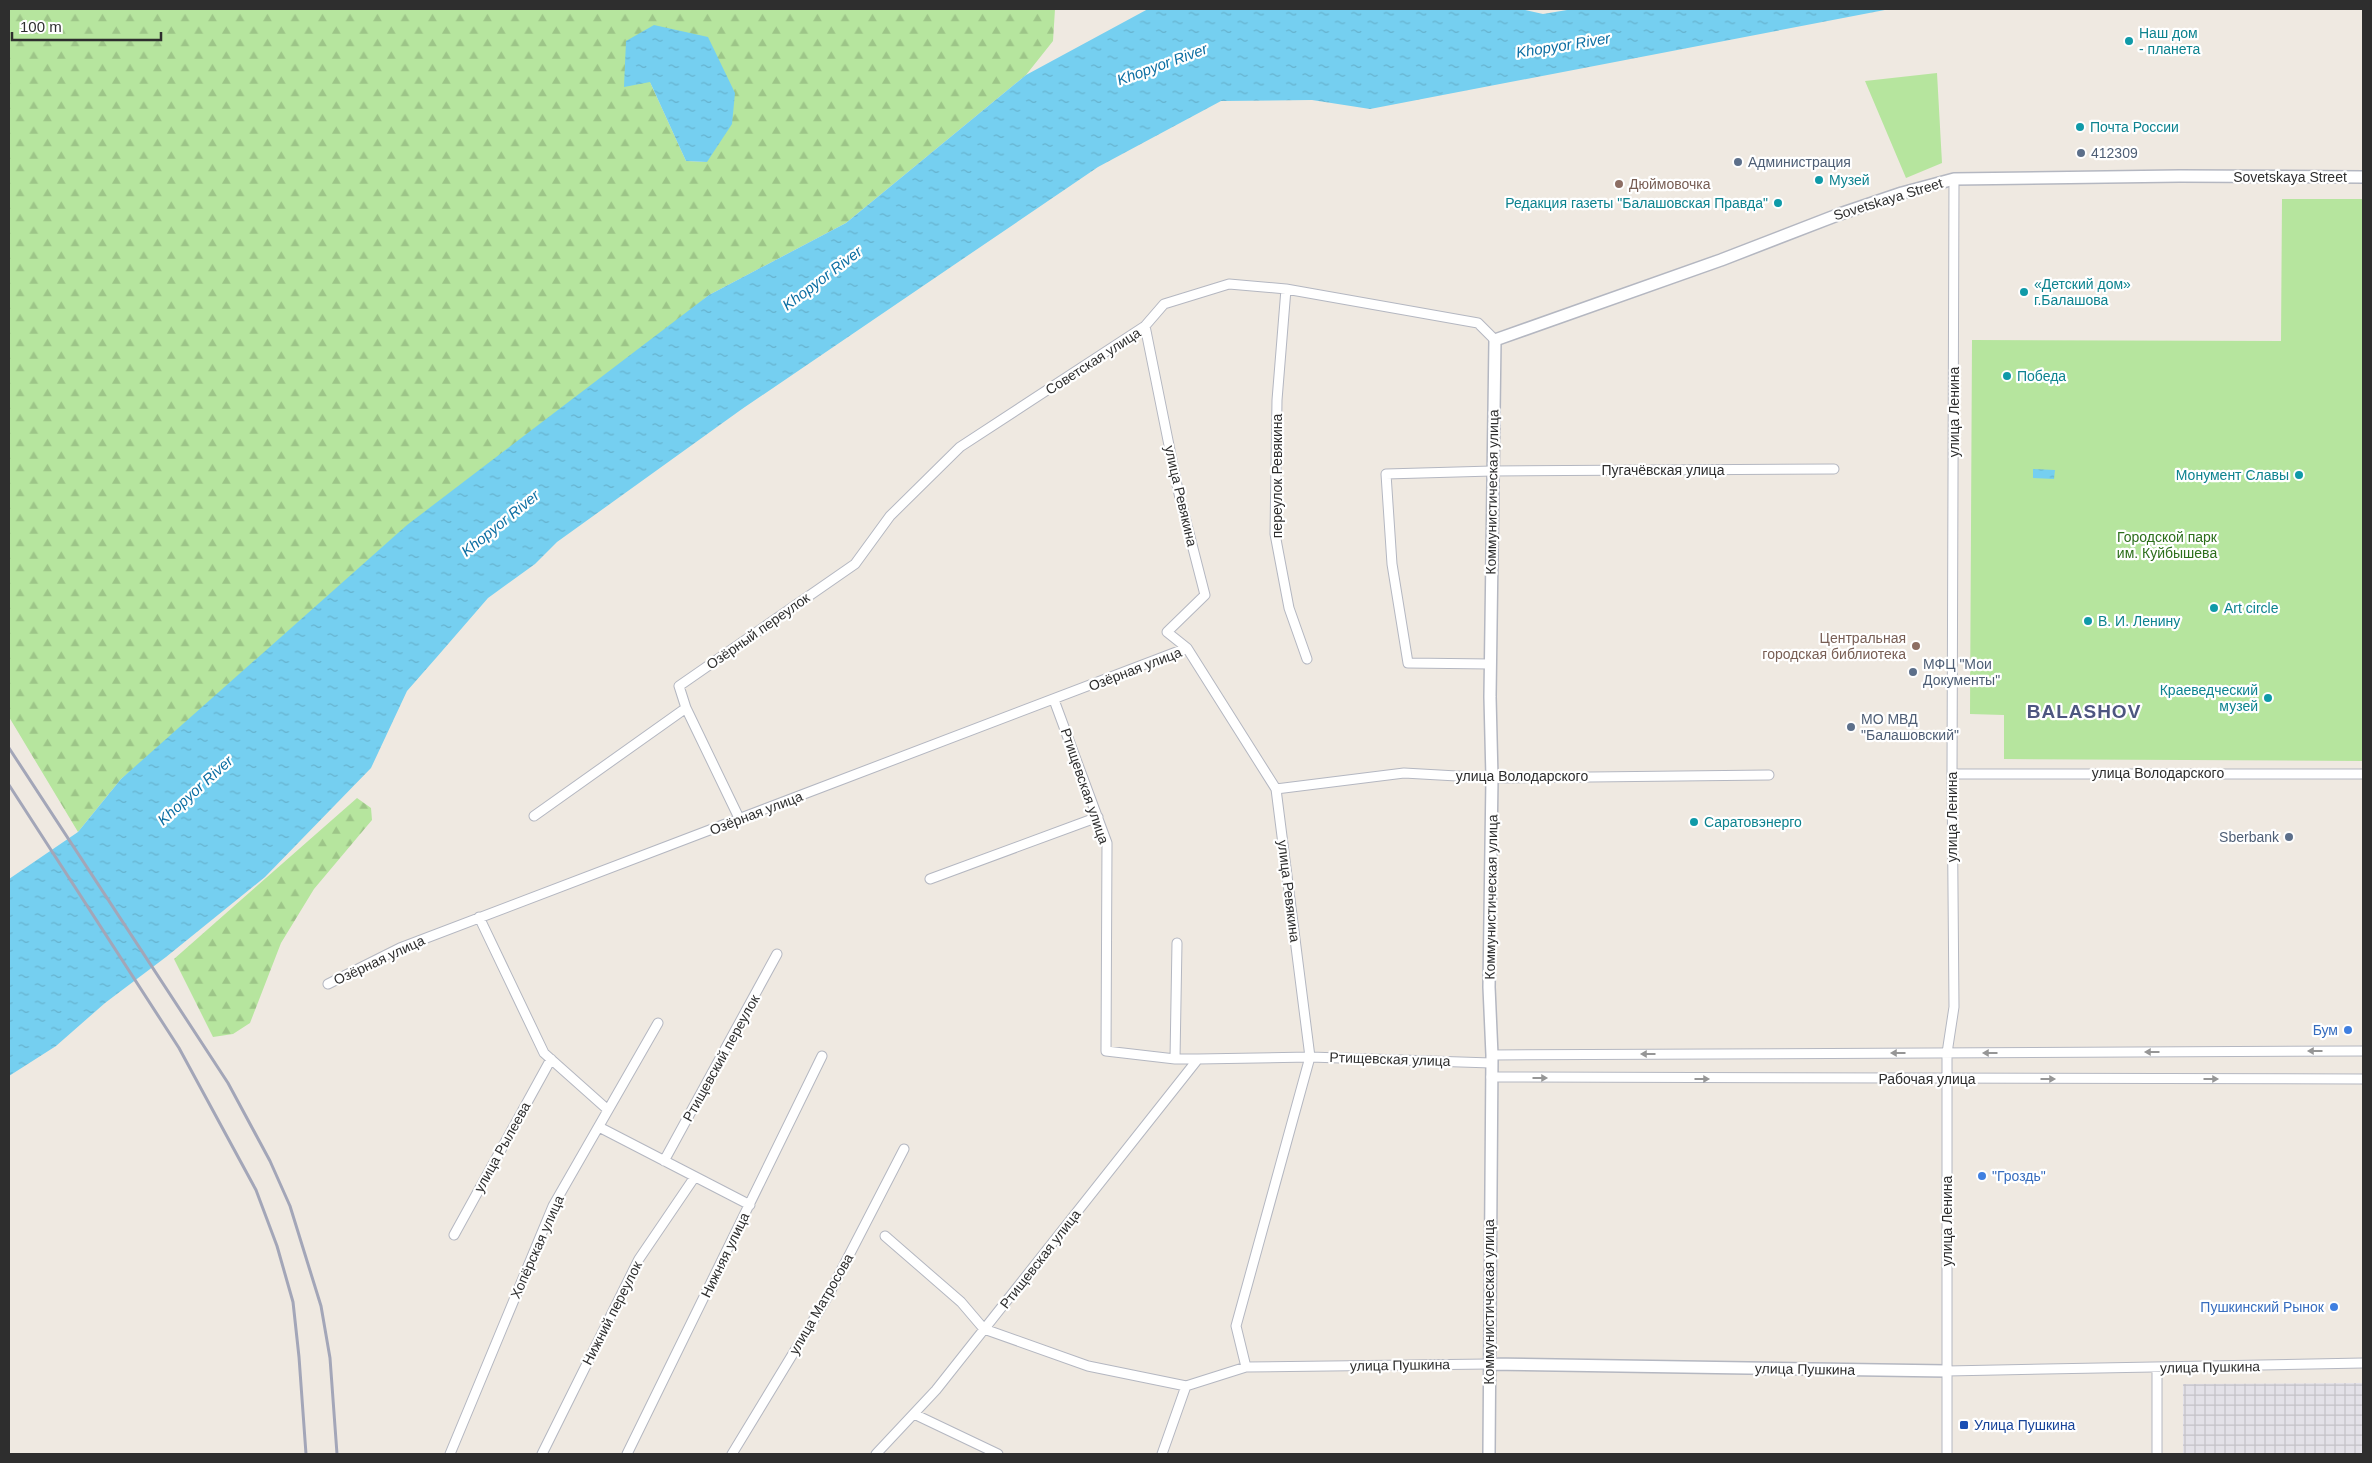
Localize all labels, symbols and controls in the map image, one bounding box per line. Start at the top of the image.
scale bar [12,10,161,42]
text: 100 m [20,18,62,35]
place label: Наш дом - планета [2139,25,2200,57]
water label: Khopyor River [1515,29,1612,61]
marker: Наш дом - планета [2123,35,2135,47]
water label: Khopyor River [1114,39,1211,88]
place label: Почта России [2090,119,2179,135]
marker: Почта России [2074,121,2086,133]
place label: 412309 [2091,145,2138,161]
marker: 412309 [2075,147,2087,159]
place label: Администрация [1748,154,1851,170]
marker: Администрация [1732,156,1744,168]
street label: Sovetskaya Street [2233,169,2347,185]
place label: Музей [1829,172,1870,188]
marker: Музей [1813,174,1825,186]
street label: Sovetskaya Street [1831,175,1945,223]
place label: Дюймовочка [1629,176,1711,192]
marker: Дюймовочка [1613,178,1625,190]
place label: Редакция газеты "Балашовская Правда" [1505,195,1768,211]
marker: Редакция газеты "Балашовская Правда" [1772,197,1784,209]
water label: Khopyor River [779,242,866,313]
place label: «Детский дом» г.Балашова [2034,276,2131,308]
marker: «Детский дом» г.Балашова [2018,286,2030,298]
street label: Советская улица [1043,324,1144,398]
street label: улица Ленина [1946,367,1962,457]
place label: Победа [2017,368,2066,384]
marker: Победа [2001,370,2013,382]
street label: Коммунистическая улица [1483,409,1501,575]
street label: переулок Ревякина [1269,414,1285,538]
street label: улица Ревякина [1162,444,1200,548]
street label: Пугачёвская улица [1602,462,1725,478]
place label: Монумент Славы [2176,467,2289,483]
marker: Монумент Славы [2293,469,2305,481]
water label: Khopyor River [458,486,543,560]
park label: Городской парк им. Куйбышева [2117,529,2218,561]
street label: Озёрный переулок [703,589,813,673]
place label: Art circle [2224,600,2279,616]
marker: Art circle [2208,602,2220,614]
place label: В. И. Ленину [2098,613,2180,629]
marker: В. И. Ленину [2082,615,2094,627]
place label: Центральная городская библиотека [1762,630,1906,662]
marker: Центральная городская библиотека [1910,640,1922,652]
street label: Озёрная улица [1086,644,1184,694]
place label: МФЦ "Мои Документы" [1923,656,2000,688]
marker: МФЦ "Мои Документы" [1907,666,1919,678]
place label: Краеведческий музей [2160,682,2258,714]
marker: Краеведческий музей [2262,692,2274,704]
district label: BALASHOV [2027,701,2141,722]
place label: МО МВД "Балашовский" [1861,711,1959,743]
marker: МО МВД "Балашовский" [1845,721,1857,733]
street label: Ртищевская улица [1058,726,1112,846]
water label: Khopyor River [154,751,237,828]
street label: улица Володарского [2092,765,2224,781]
street label: улица Володарского [1456,768,1588,784]
street label: улица Ленина [1944,772,1960,862]
street label: Озёрная улица [707,788,805,838]
street label: Коммунистическая улица [1482,814,1500,980]
place label: Саратовэнерго [1704,814,1802,830]
marker: Саратовэнерго [1688,816,1700,828]
place label: Sberbank [2219,829,2280,845]
marker: Sberbank [2283,831,2295,843]
street label: улица Ревякина [1275,839,1303,943]
street label: Озёрная улица [331,932,427,988]
street label: Ртищевский переулок [679,991,763,1124]
place label: Бум [2313,1022,2338,1038]
marker: Бум [2342,1024,2354,1036]
one-way arrow [2306,1047,2322,1055]
one-way arrow [2144,1048,2160,1056]
street label: Ртищевская улица [1329,1049,1451,1069]
one-way arrow [1890,1049,1906,1057]
one-way arrow [1981,1049,1997,1057]
one-way arrow [1640,1050,1656,1058]
street label: Рабочая улица [1878,1071,1976,1087]
one-way arrow [1532,1074,1548,1082]
one-way arrow [1695,1075,1711,1083]
one-way arrow [2041,1075,2057,1083]
one-way arrow [2203,1075,2219,1083]
street label: улица Рылеева [471,1099,533,1195]
place label: "Гроздь" [1992,1168,2046,1184]
marker: "Гроздь" [1976,1170,1988,1182]
street label: улица Ленина [1939,1176,1955,1266]
street label: Хопёрская улица [507,1193,567,1301]
street label: Ртищевская улица [996,1206,1084,1312]
street label: Нижняя улица [698,1210,753,1300]
street label: Коммунистическая улица [1481,1219,1497,1385]
street label: улица Матросова [786,1251,856,1357]
street label: Нижний переулок [579,1258,645,1368]
place label: Пушкинский Рынок [2200,1299,2325,1315]
marker: Пушкинский Рынок [2328,1301,2340,1313]
street label: улица Пушкина [1350,1356,1450,1374]
street label: улица Пушкина [2160,1358,2260,1376]
street label: улица Пушкина [1755,1360,1855,1378]
place label: Улица Пушкина [1974,1417,2076,1433]
marker: Улица Пушкина [1958,1419,1970,1431]

